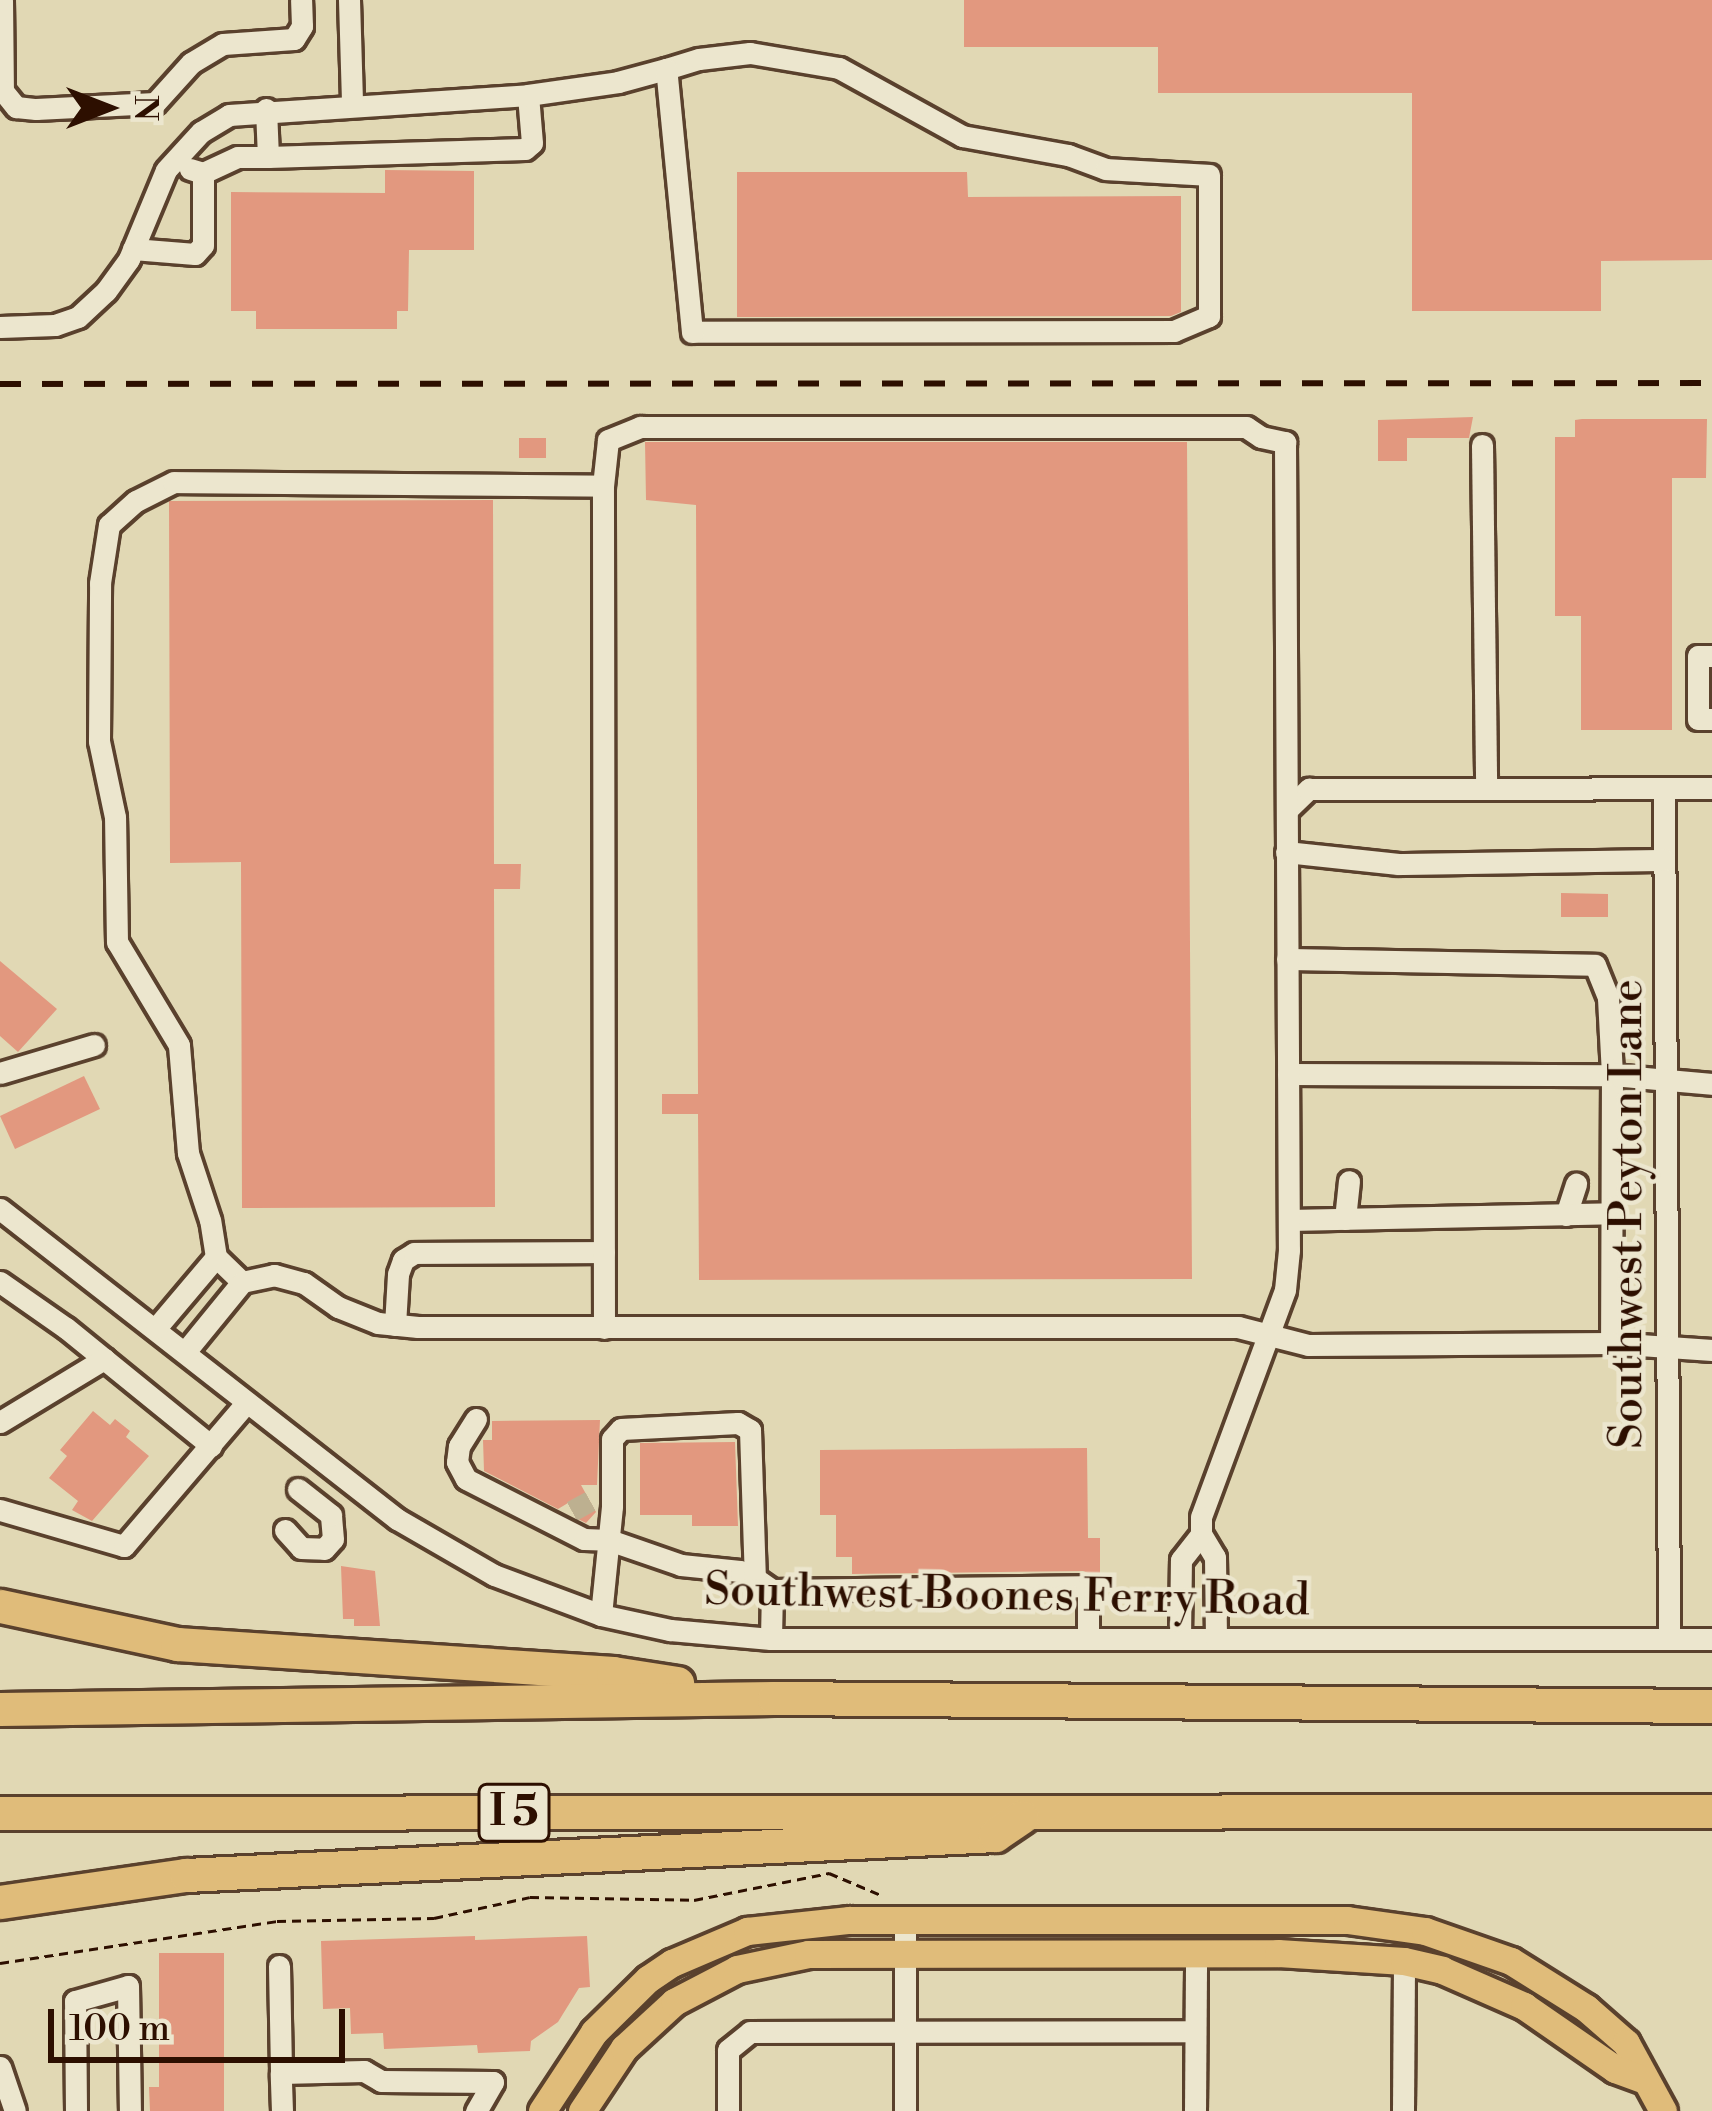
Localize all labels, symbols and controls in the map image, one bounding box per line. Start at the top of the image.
north arrow [48,48,168,168]
text: N [124,95,165,121]
street label: Southwest Peyton Lane [1601,979,1655,1449]
street label: Southwest Boones Ferry Road [704,1564,1310,1628]
road number: I 5 [475,1777,553,1849]
scale bar [54,1985,351,2059]
text: 100 m [69,2007,170,2052]

